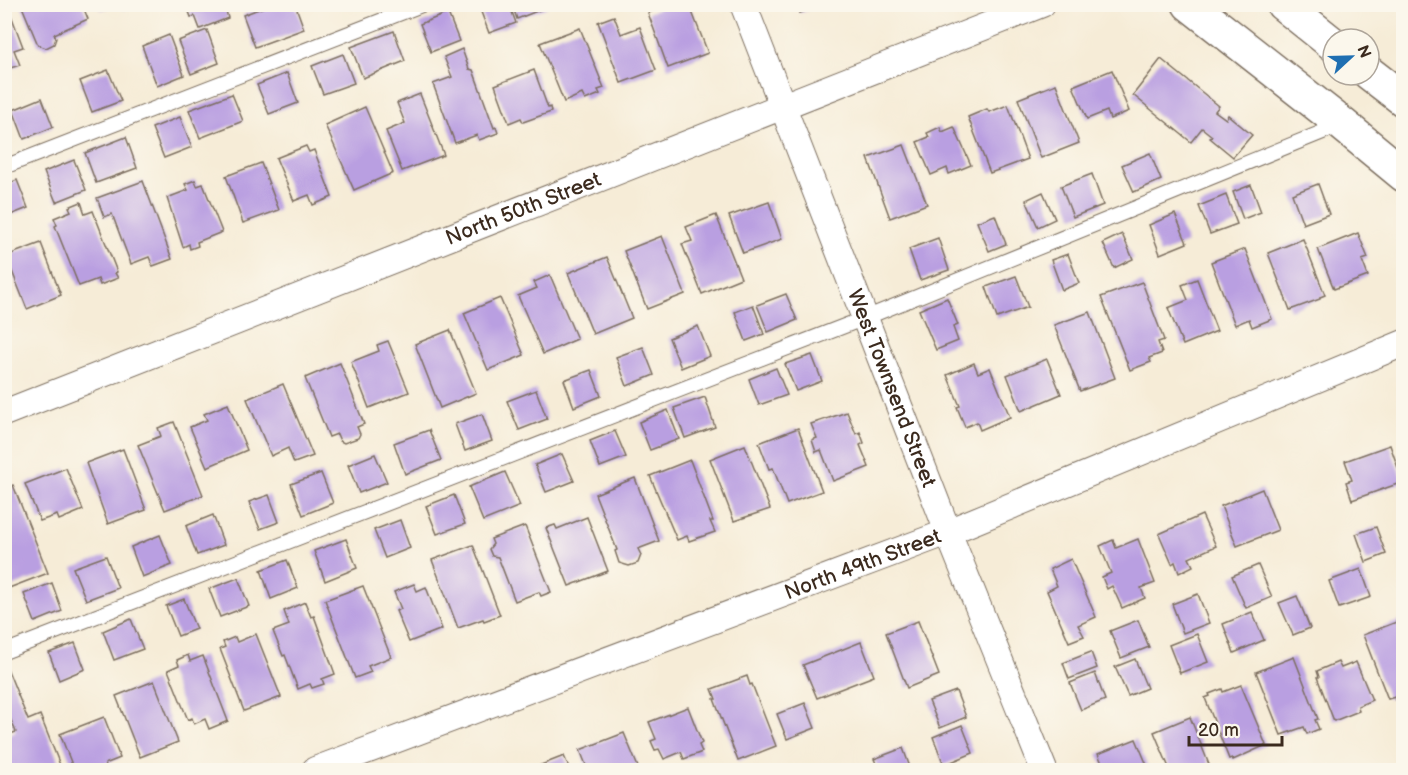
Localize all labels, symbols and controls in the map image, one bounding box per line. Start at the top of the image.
north arrow [1321,27,1381,87]
text: N [1352,43,1375,61]
street label: North 50th Street [442,166,605,250]
street label: West Townsend Street [842,286,942,491]
street label: North 49th Street [781,523,945,605]
scale bar [1189,709,1282,747]
text: 20 m [1198,720,1239,741]

